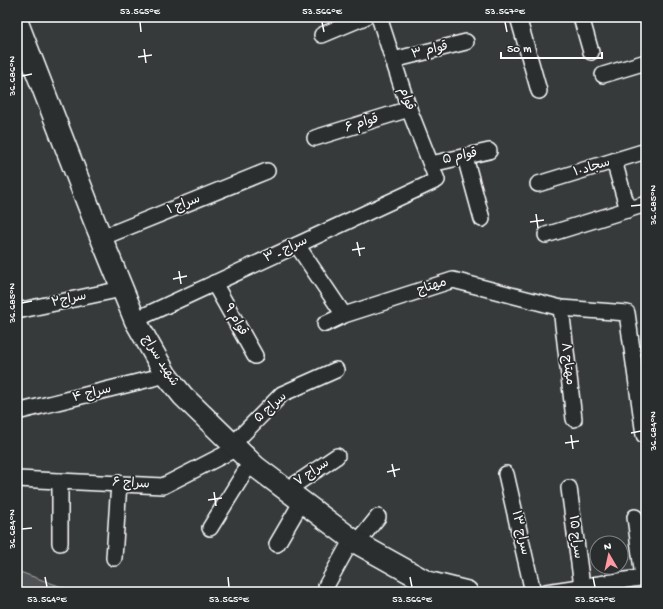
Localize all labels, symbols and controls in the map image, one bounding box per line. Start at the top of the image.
text: 53.565°E [120,6,161,18]
text: 53.566°E [302,6,343,18]
text: 53.567°E [485,6,526,18]
scale bar [501,34,602,60]
street label: قوام ۳ [410,39,450,64]
text: 50 m [507,43,532,57]
text: 36.686°N [7,56,19,97]
street label: قوام [394,86,417,113]
street label: قوام ۶ [343,111,381,137]
street label: قوام ۵ [441,146,479,169]
street label: سجاد۱۰ [572,155,612,181]
text: 36.685°N [648,184,660,226]
street label: سراج ۱ [165,192,203,218]
street label: سراج ـ ۳ [262,233,310,267]
street label: مهتاج [415,275,449,299]
text: 36.685°N [7,282,19,324]
street label: سراج۲ [50,289,88,311]
street label: قوام ۹ [219,301,251,339]
street label: شهید سراج [138,333,182,389]
street label: مهتاج ۸ [557,342,577,386]
street label: سراج ۴ [71,382,113,406]
street label: سراج ۵ [252,389,290,427]
text: 36.684°N [648,411,660,452]
street label: سراج ۷ [292,456,332,490]
street label: سراج ۶ [112,475,150,492]
text: 36.684°N [7,509,19,550]
street label: سراج ۱۳ [508,509,532,557]
street label: سراج ۱۵ [565,515,585,559]
north arrow [589,535,629,575]
text: N [603,541,612,554]
text: 53.564°E [27,594,67,606]
text: 53.565°E [209,594,250,606]
text: 53.566°E [392,594,433,606]
text: 53.567°E [575,594,616,606]

